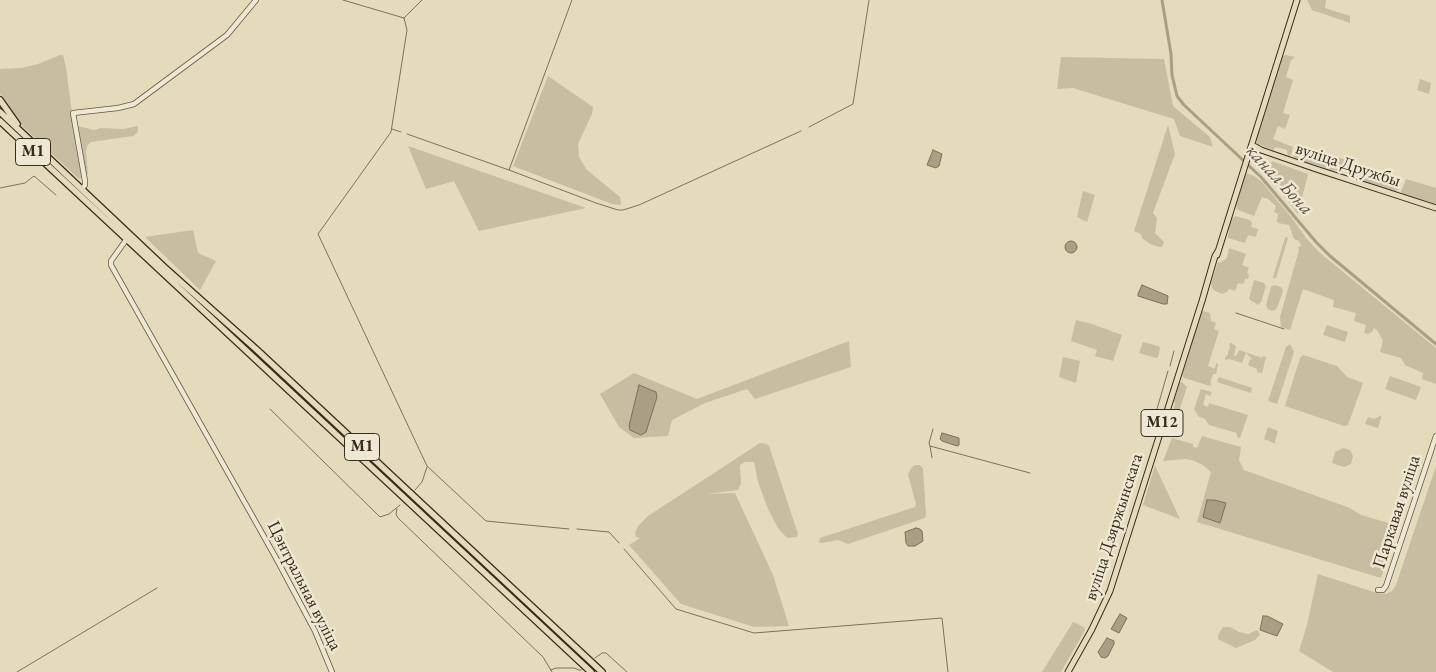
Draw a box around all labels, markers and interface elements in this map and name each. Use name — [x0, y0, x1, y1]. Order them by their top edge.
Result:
road number: М1 — [15, 138, 50, 166]
street label: вуліца Дружбы — [1293, 138, 1403, 192]
water label: канал Бона — [1241, 140, 1317, 220]
road number: М12 — [1141, 409, 1183, 436]
road number: М1 — [344, 434, 380, 461]
street label: вуліца Дзяржынскага — [1080, 451, 1148, 603]
street label: Паркавая вуліца — [1369, 453, 1425, 571]
street label: Цэнтральная вуліца — [262, 518, 346, 654]

